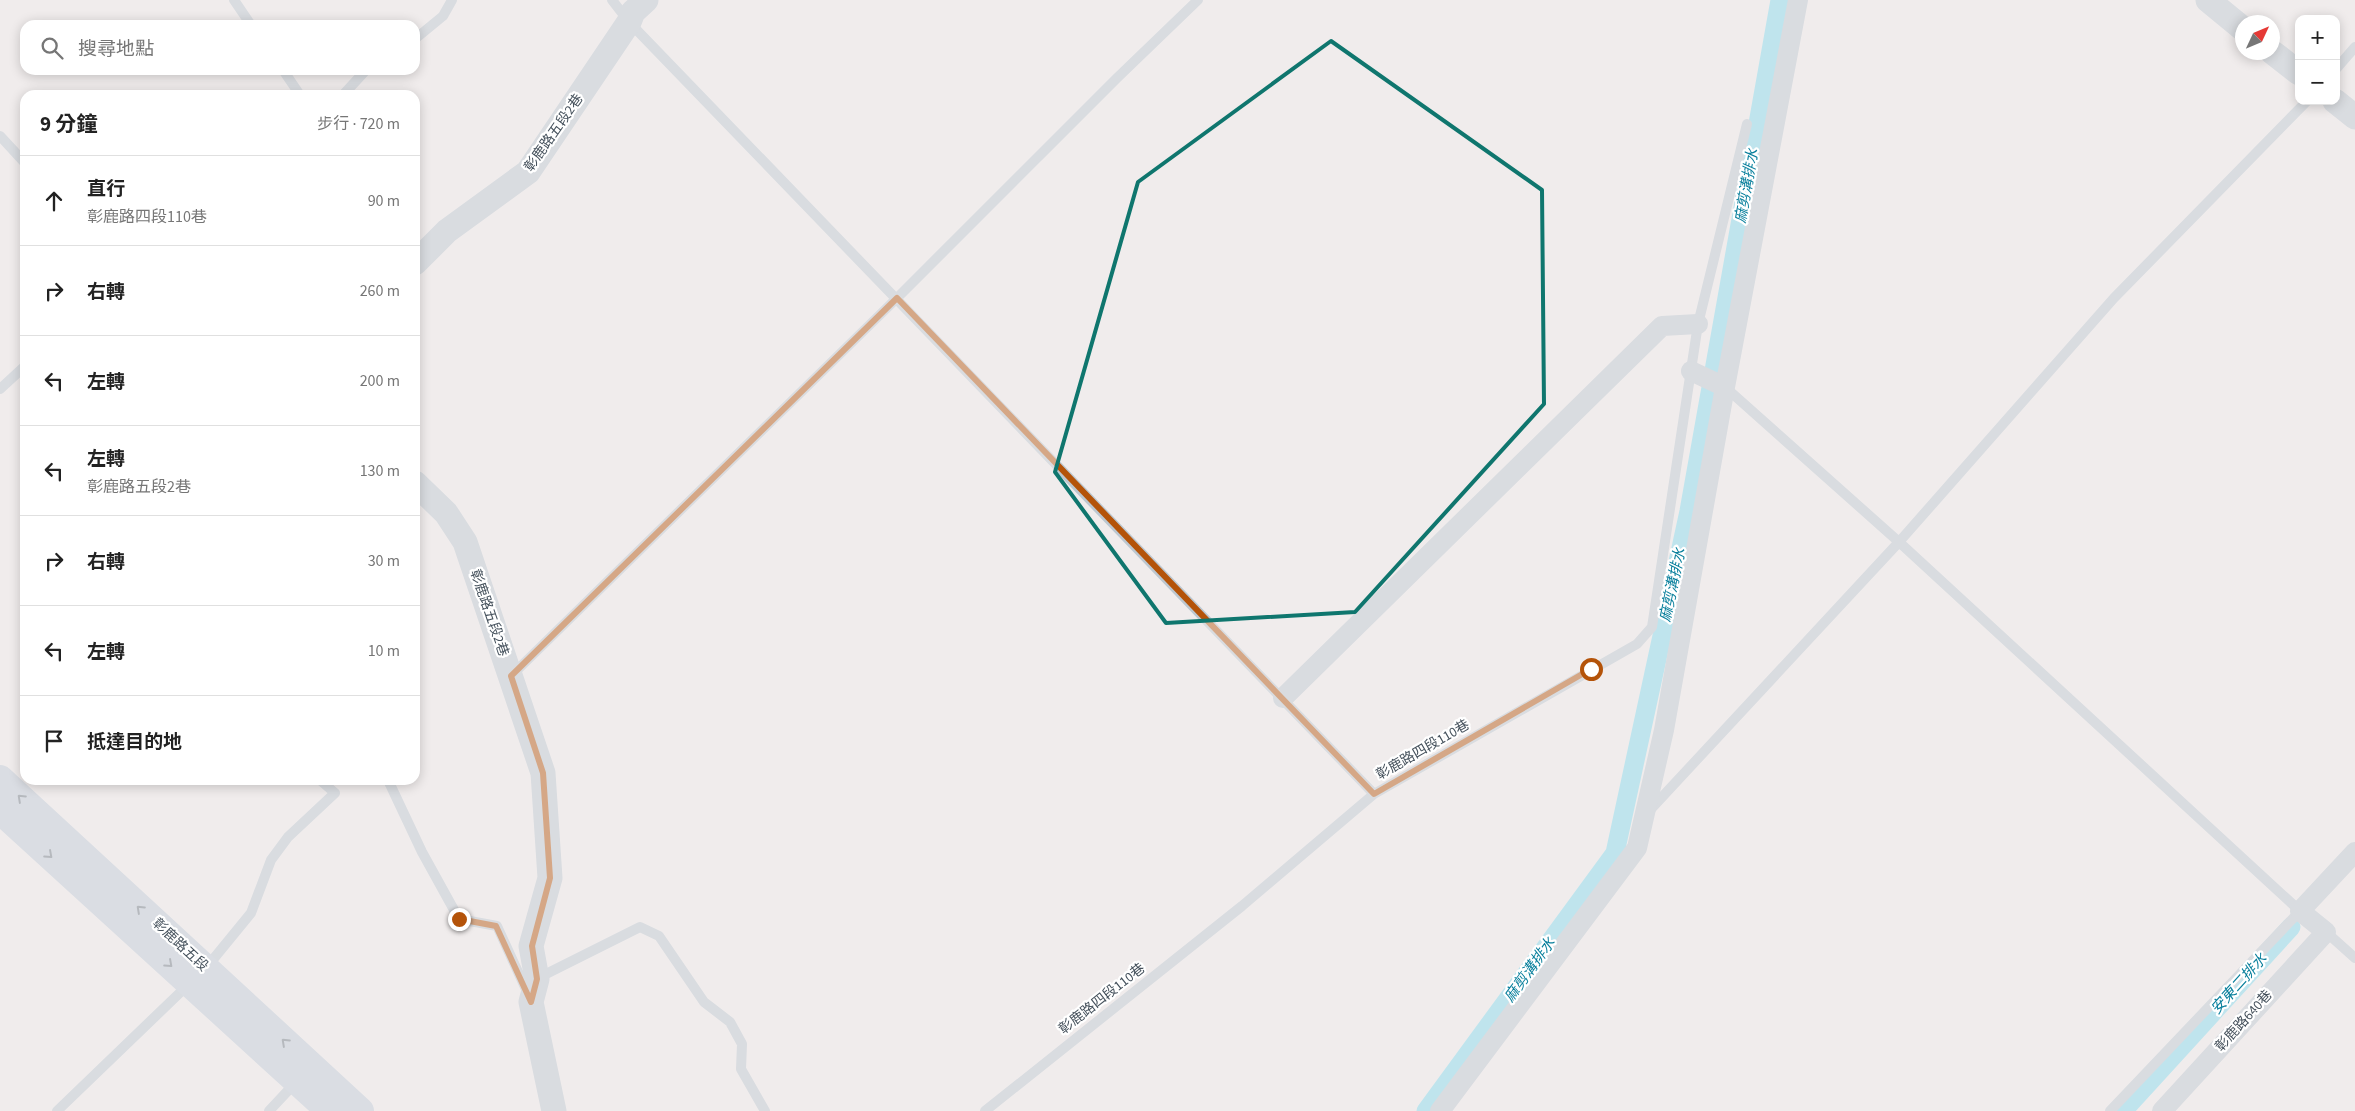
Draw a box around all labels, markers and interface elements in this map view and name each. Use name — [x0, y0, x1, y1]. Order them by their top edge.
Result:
north arrow — [2235, 15, 2280, 60]
map controls — [2295, 15, 2340, 105]
button: + — [2295, 15, 2340, 60]
search box — [20, 20, 420, 75]
icon: search — [38, 34, 66, 62]
text: 搜尋地點 — [78, 36, 154, 63]
button: − — [2295, 60, 2340, 105]
street label: 彰鹿路五段2巷 — [520, 90, 588, 176]
text: 9 分鐘 — [40, 109, 97, 139]
text: 步行 · 720 m — [317, 113, 400, 135]
water label: 麻剪溝排水 — [1730, 146, 1764, 225]
text: 直行 — [87, 176, 125, 203]
icon: ahead — [40, 187, 68, 215]
text: 90 m — [368, 190, 400, 212]
text: 彰鹿路四段110巷 — [87, 206, 207, 228]
icon: right — [40, 277, 68, 305]
text: 右轉 — [87, 279, 125, 306]
text: 260 m — [360, 280, 400, 302]
icon: left — [40, 367, 68, 395]
text: 左轉 — [87, 369, 125, 396]
text: 200 m — [360, 370, 400, 392]
text: 左轉 — [87, 446, 125, 473]
icon: left — [40, 457, 68, 485]
text: 130 m — [360, 460, 400, 482]
text: 彰鹿路五段2巷 — [87, 476, 191, 498]
water label: 麻剪溝排水 — [1655, 545, 1691, 624]
icon: right — [40, 547, 68, 575]
text: 右轉 — [87, 549, 125, 576]
text: 30 m — [368, 550, 400, 572]
street label: 彰鹿路五段2巷 — [465, 567, 513, 659]
icon: left — [40, 637, 68, 665]
text: 左轉 — [87, 639, 125, 666]
text: 10 m — [368, 640, 400, 662]
route start — [1580, 658, 1603, 681]
street label: 彰鹿路四段110巷 — [1373, 715, 1473, 785]
icon: arrive — [40, 727, 68, 755]
text: 抵達目的地 — [87, 729, 182, 756]
one-way arrow — [17, 795, 26, 804]
one-way arrow — [44, 849, 53, 858]
one-way arrow — [137, 906, 146, 915]
route end — [448, 908, 471, 931]
street label: 彰鹿路五段 — [148, 914, 212, 976]
water label: 麻剪溝排水 — [1499, 933, 1561, 1007]
water label: 安東二排水 — [2206, 948, 2273, 1019]
one-way arrow — [164, 958, 173, 967]
street label: 彰鹿路四段110巷 — [1055, 959, 1149, 1039]
street label: 彰鹿路640巷 — [2211, 986, 2277, 1056]
one-way arrow — [282, 1039, 291, 1048]

